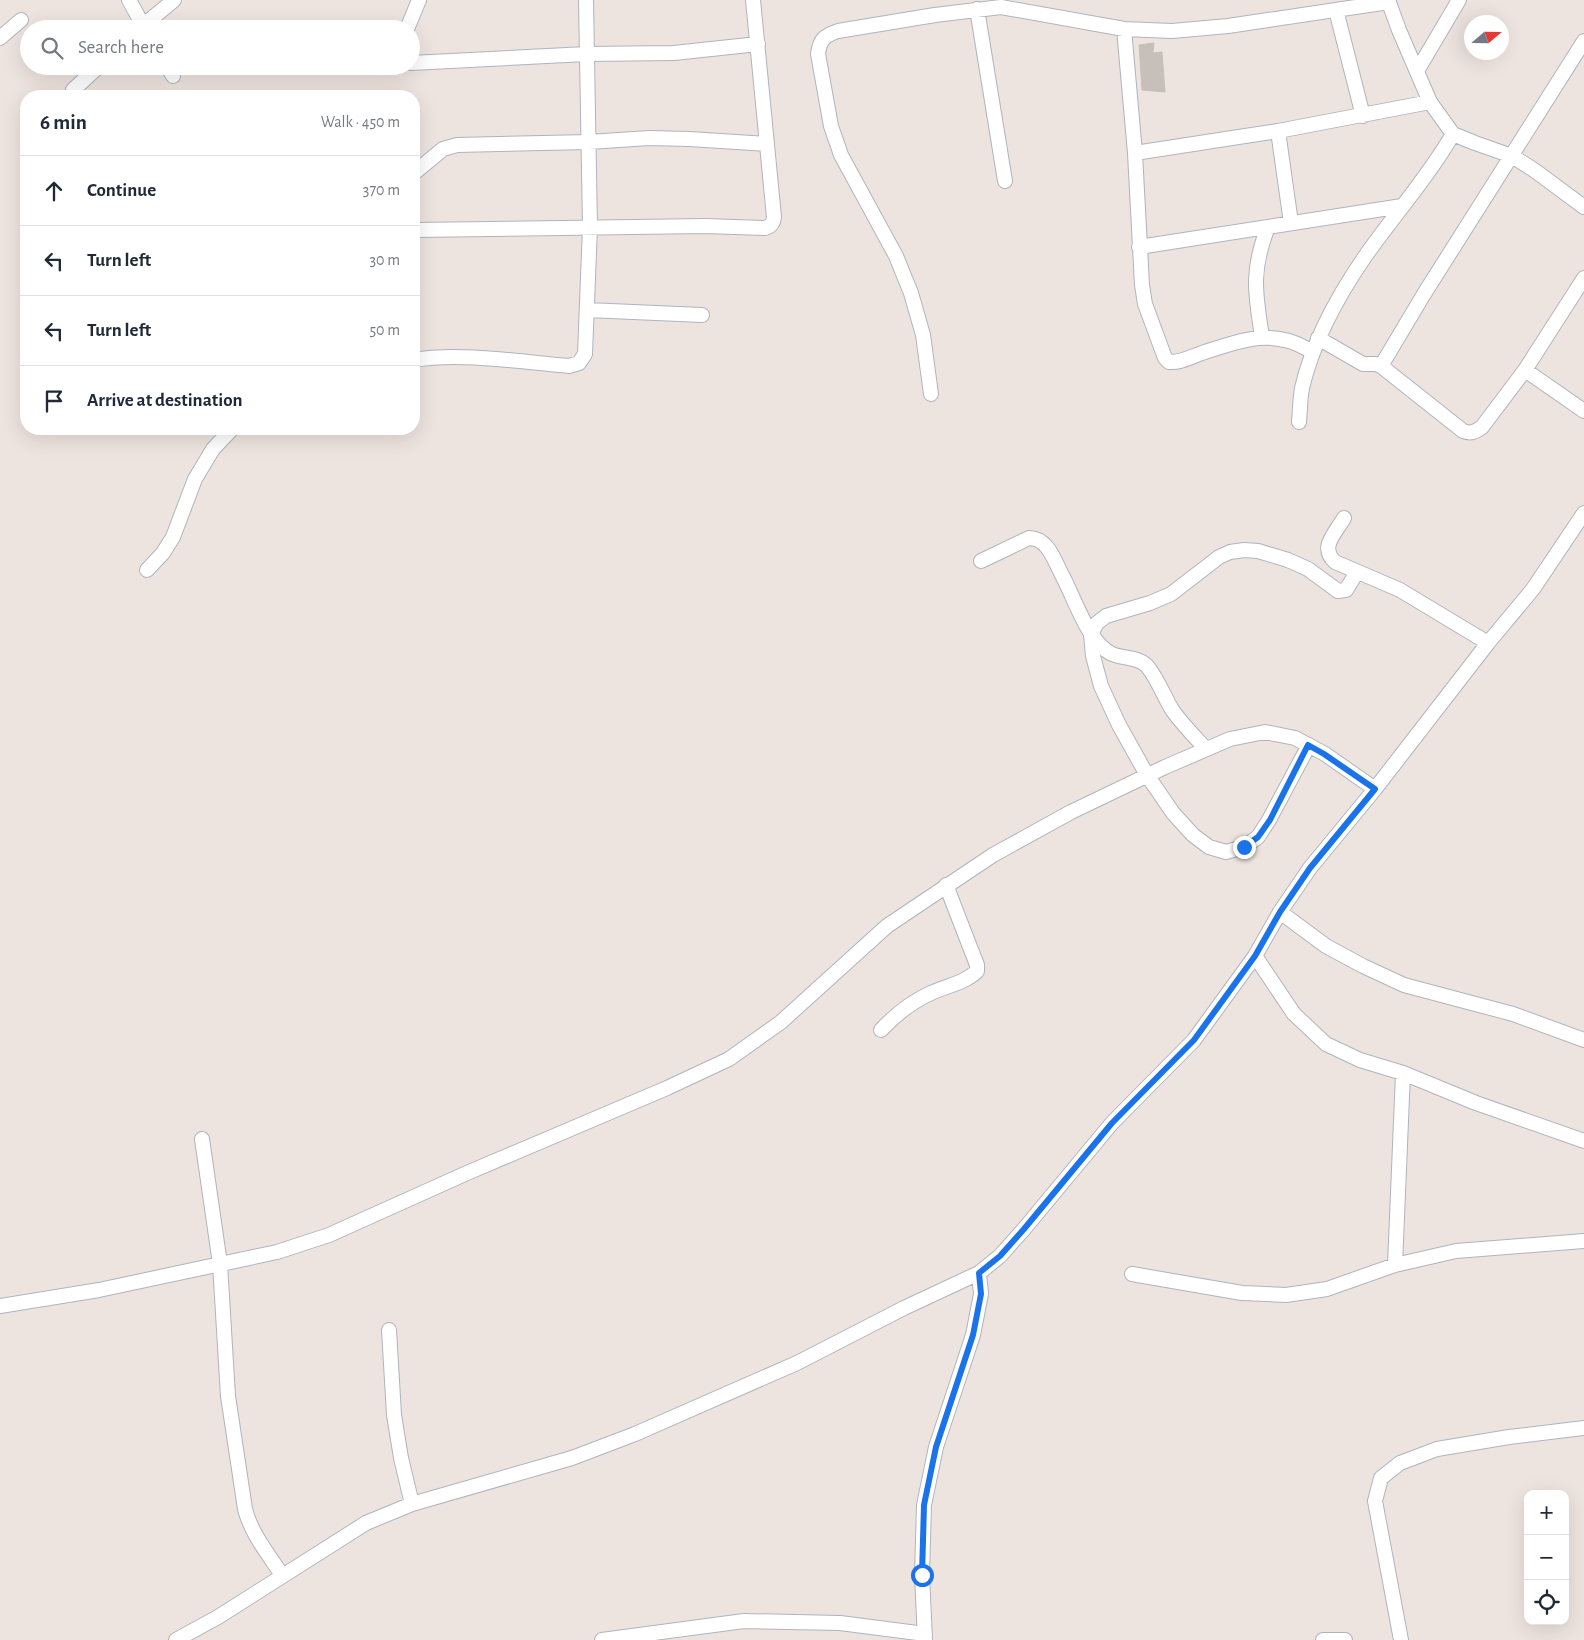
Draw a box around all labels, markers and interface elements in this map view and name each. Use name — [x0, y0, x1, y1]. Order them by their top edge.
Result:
north arrow — [1464, 15, 1509, 60]
search box — [20, 20, 420, 75]
icon: search — [38, 34, 66, 62]
text: Search here — [78, 38, 164, 57]
text: 6 min — [40, 112, 87, 133]
text: Walk · 450 m — [321, 114, 400, 130]
icon: ahead — [40, 177, 68, 205]
text: Continue — [87, 181, 156, 200]
text: 370 m — [363, 182, 400, 198]
icon: left — [40, 247, 68, 275]
text: Turn left — [87, 251, 151, 270]
text: 30 m — [370, 252, 400, 268]
icon: left — [40, 317, 68, 345]
text: Turn left — [87, 321, 151, 340]
text: 50 m — [369, 322, 400, 338]
icon: arrive — [40, 387, 68, 415]
text: Arrive at destination — [87, 391, 243, 410]
route end — [1233, 836, 1256, 859]
map controls — [1524, 1490, 1569, 1625]
button: + — [1524, 1490, 1569, 1535]
button: − — [1524, 1535, 1569, 1580]
route start — [911, 1564, 934, 1587]
button: locate — [1524, 1580, 1569, 1625]

